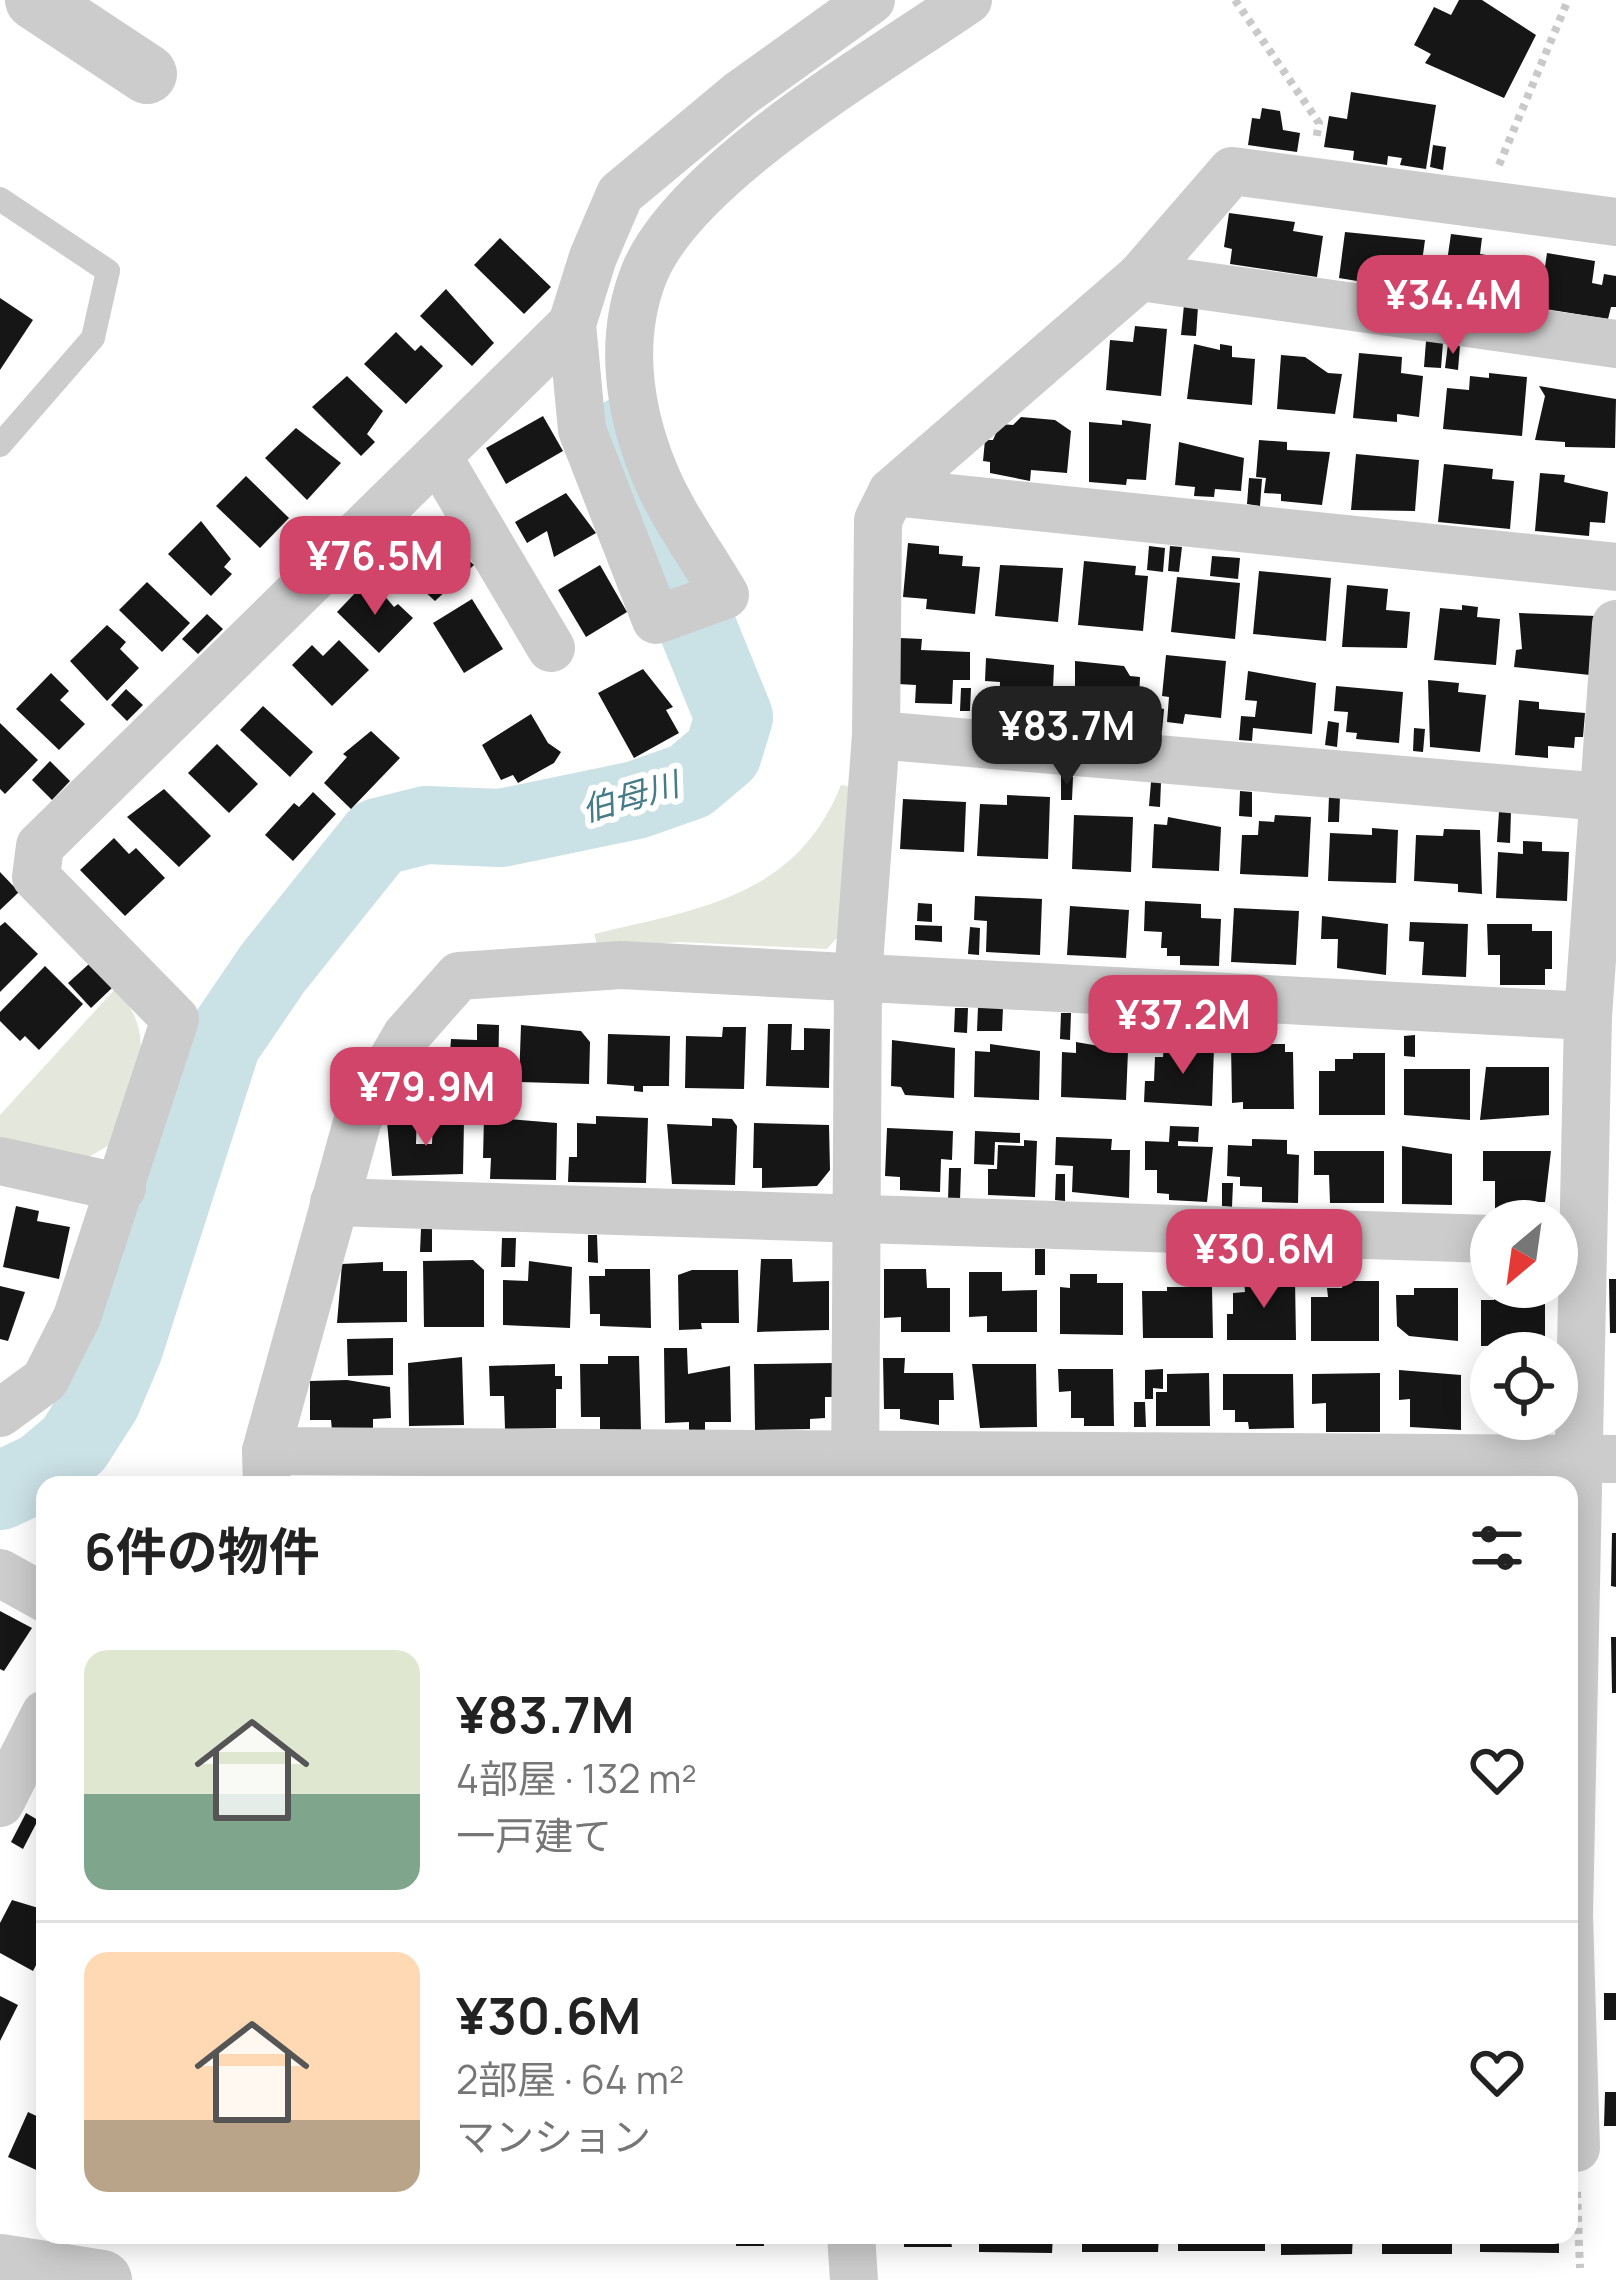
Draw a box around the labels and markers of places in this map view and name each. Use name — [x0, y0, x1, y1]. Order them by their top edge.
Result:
pin: ¥34.4M — [1355, 255, 1551, 357]
pin: ¥76.5M — [277, 516, 473, 618]
pin: ¥83.7M — [969, 686, 1165, 788]
pin: ¥37.2M — [1085, 975, 1281, 1077]
pin: ¥79.9M — [328, 1047, 524, 1149]
pin: ¥30.6M — [1166, 1209, 1362, 1311]

